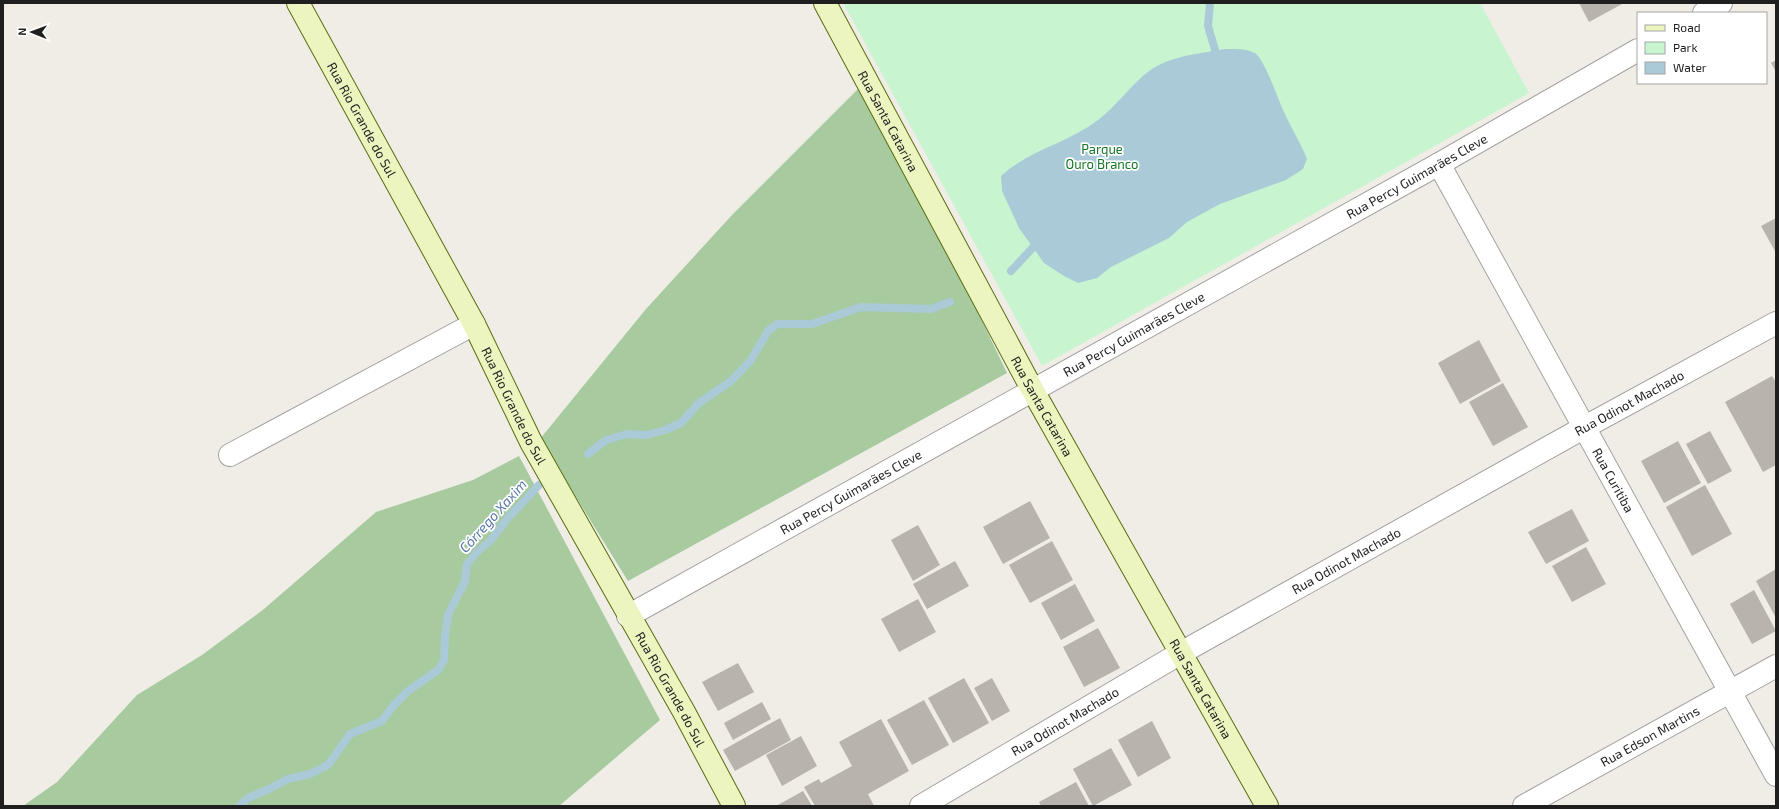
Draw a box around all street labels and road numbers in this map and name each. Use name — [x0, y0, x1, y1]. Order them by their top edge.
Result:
street label: Rua Rio Grande do Sul — [324, 59, 400, 180]
street label: Rua Santa Catarina — [855, 68, 922, 174]
street label: Rua Percy Guimarães Cleve — [1343, 130, 1490, 222]
street label: Rua Percy Guimarães Cleve — [1060, 288, 1207, 380]
street label: Rua Rio Grande do Sul — [478, 344, 550, 467]
street label: Rua Santa Catarina — [1008, 353, 1076, 459]
street label: Rua Odinot Machado — [1572, 367, 1687, 439]
street label: Rua Curitiba — [1589, 445, 1638, 515]
street label: Rua Percy Guimarães Cleve — [777, 446, 924, 538]
street label: Rua Odinot Machado — [1289, 524, 1403, 597]
street label: Rua Rio Grande do Sul — [632, 629, 709, 749]
street label: Rua Santa Catarina — [1166, 636, 1235, 742]
street label: Rua Odinot Machado — [1008, 683, 1122, 759]
street label: Rua Edson Martins — [1598, 702, 1702, 770]

